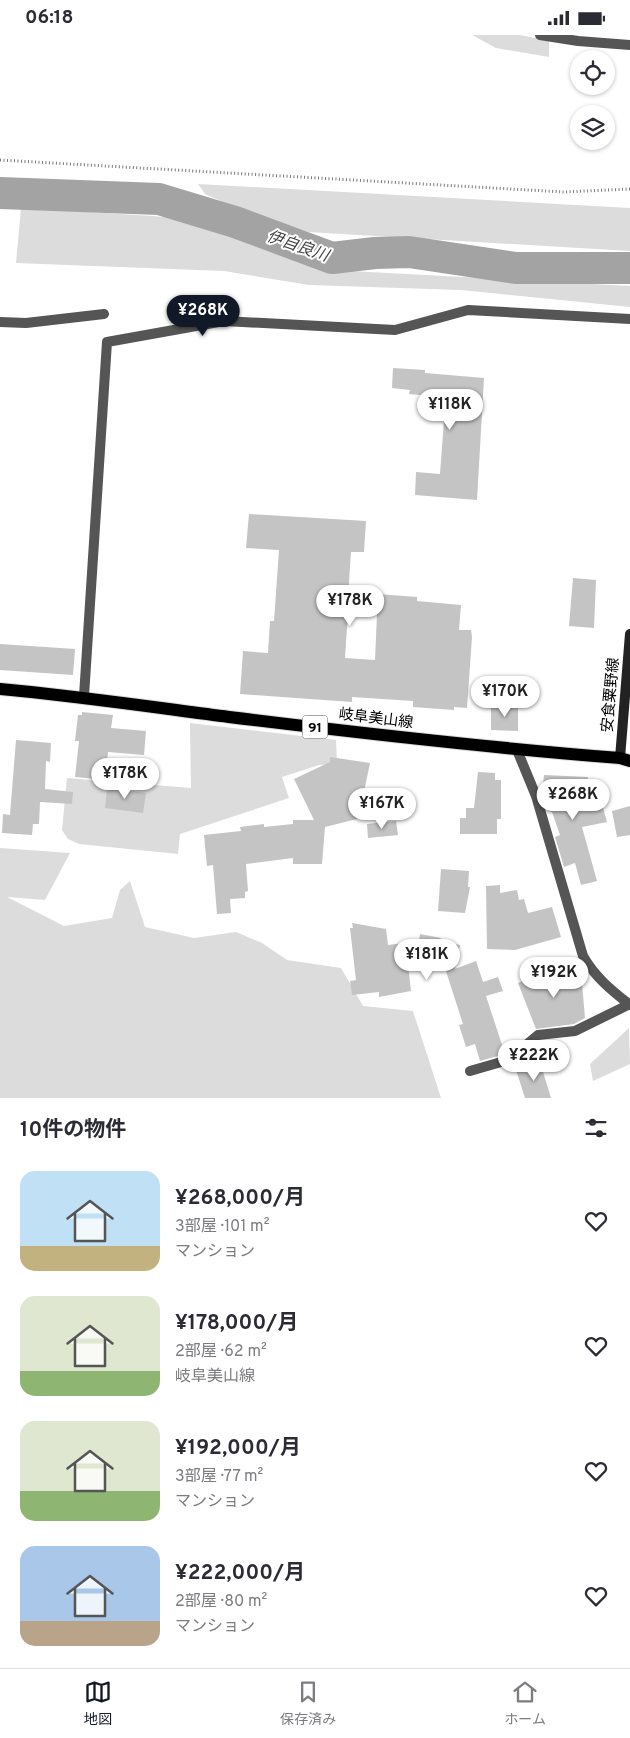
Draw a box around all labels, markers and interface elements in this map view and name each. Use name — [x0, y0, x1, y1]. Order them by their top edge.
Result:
text: 06:18 — [25, 6, 73, 30]
map controls — [570, 50, 615, 150]
button: locate — [570, 50, 615, 95]
button: layers — [570, 105, 615, 150]
water label: 伊自良川 — [264, 227, 333, 267]
pin: ¥268K — [168, 295, 238, 337]
text: ¥268K — [178, 301, 228, 321]
pin: ¥118K — [415, 389, 485, 431]
text: ¥118K — [428, 395, 472, 415]
pin: ¥178K — [315, 585, 385, 627]
text: ¥178K — [327, 591, 373, 611]
street label: 安食粟野線 — [599, 657, 624, 733]
pin: ¥170K — [470, 675, 540, 718]
text: ¥170K — [482, 682, 528, 702]
street label: 岐阜美山線 — [337, 705, 414, 733]
road number: 91 — [302, 715, 328, 739]
pin: ¥178K — [90, 757, 160, 800]
text: ¥178K — [102, 764, 148, 784]
pin: ¥268K — [538, 779, 608, 821]
text: ¥268K — [548, 785, 598, 805]
pin: ¥167K — [347, 787, 417, 830]
text: ¥167K — [359, 794, 405, 814]
pin: ¥181K — [392, 939, 462, 981]
text: ¥181K — [405, 945, 449, 965]
pin: ¥192K — [519, 957, 589, 999]
text: ¥192K — [530, 963, 578, 983]
pin: ¥222K — [499, 1039, 569, 1082]
text: ¥222K — [509, 1046, 559, 1066]
icon: filters — [582, 1114, 610, 1142]
text: 10件の物件 — [20, 1117, 126, 1144]
text: ¥268,000/月 — [175, 1185, 305, 1212]
icon: home — [60, 1191, 120, 1251]
icon: heart — [582, 1207, 610, 1235]
text: 3部屋 · 101 m² — [175, 1217, 269, 1237]
text: マンション — [175, 1242, 255, 1262]
text: ¥178,000/月 — [175, 1310, 298, 1337]
icon: home — [60, 1316, 120, 1376]
icon: heart — [582, 1332, 610, 1360]
text: 2部屋 · 62 m² — [175, 1342, 267, 1362]
text: 岐阜美山線 — [175, 1367, 255, 1387]
text: ¥192,000/月 — [175, 1435, 301, 1462]
icon: home — [60, 1441, 120, 1501]
icon: heart — [582, 1457, 610, 1485]
text: 3部屋 · 77 m² — [175, 1467, 263, 1487]
text: マンション — [175, 1492, 255, 1512]
text: ¥222,000/月 — [175, 1560, 305, 1587]
icon: home — [60, 1566, 120, 1626]
icon: heart — [582, 1582, 610, 1610]
text: 2部屋 · 80 m² — [175, 1592, 267, 1612]
text: マンション — [175, 1617, 255, 1637]
tab: 地図 — [84, 1678, 112, 1729]
tab: 保存済み — [280, 1678, 336, 1729]
tab: ホーム — [504, 1678, 546, 1729]

